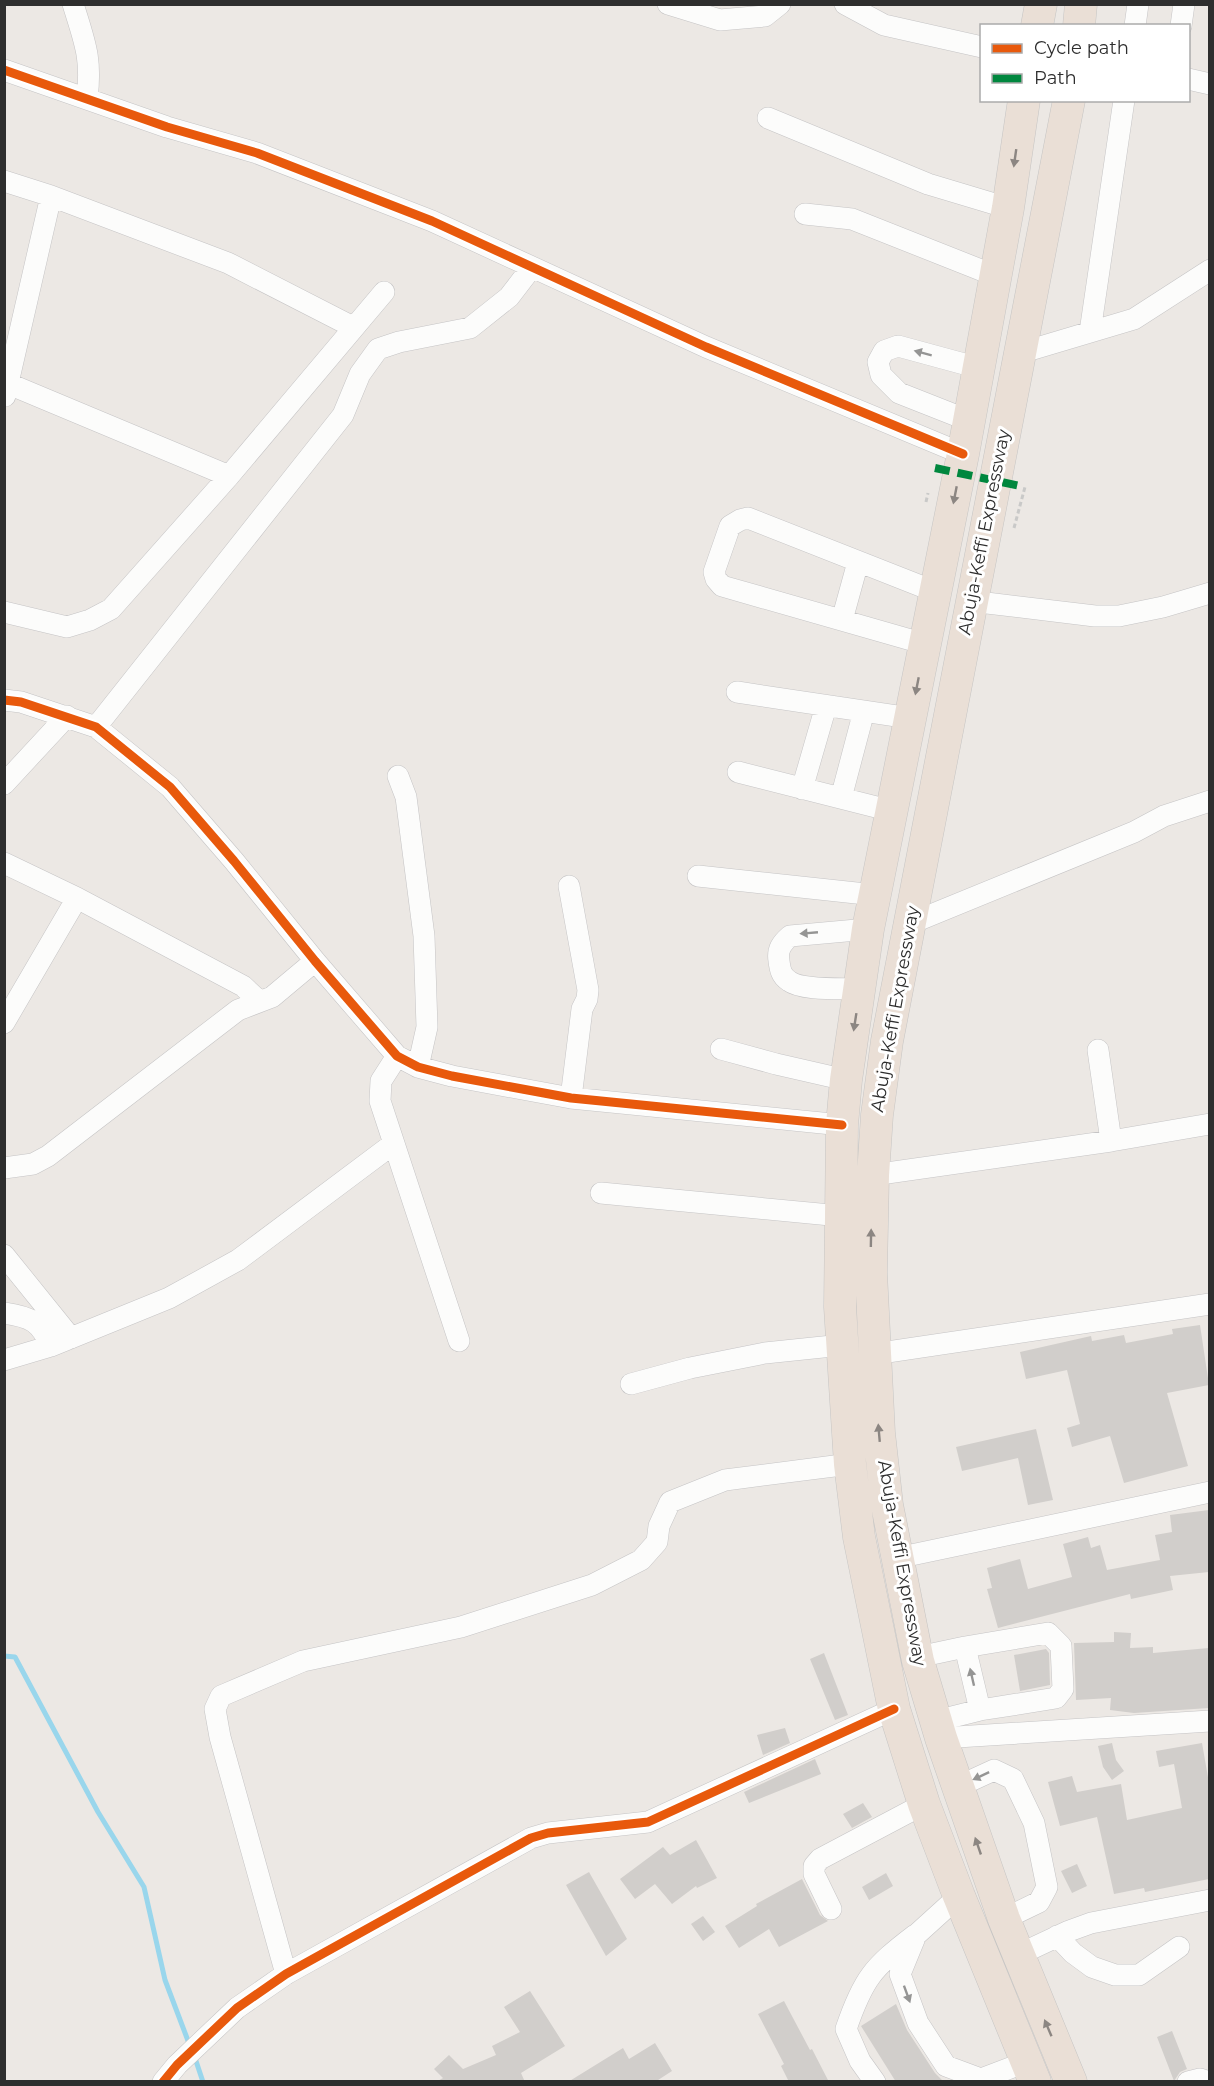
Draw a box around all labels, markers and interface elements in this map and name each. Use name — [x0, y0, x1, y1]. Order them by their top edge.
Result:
legend — [980, 24, 1190, 102]
text: Cycle path — [1034, 37, 1129, 59]
text: Path — [1034, 67, 1077, 89]
one-way arrow — [1011, 149, 1020, 168]
one-way arrow — [913, 348, 931, 357]
street label: Abuja-Keffi Expressway — [953, 427, 1015, 637]
one-way arrow — [950, 486, 959, 505]
one-way arrow — [912, 677, 921, 696]
street label: Abuja-Keffi Expressway — [866, 904, 924, 1114]
one-way arrow — [800, 929, 819, 938]
one-way arrow — [850, 1013, 859, 1032]
one-way arrow — [867, 1229, 876, 1248]
one-way arrow — [874, 1423, 884, 1442]
street label: Abuja-Keffi Expressway — [873, 1458, 931, 1668]
one-way arrow — [967, 1668, 977, 1686]
one-way arrow — [972, 1772, 989, 1781]
one-way arrow — [972, 1837, 982, 1855]
one-way arrow — [903, 1985, 913, 2003]
one-way arrow — [1043, 2018, 1053, 2036]

